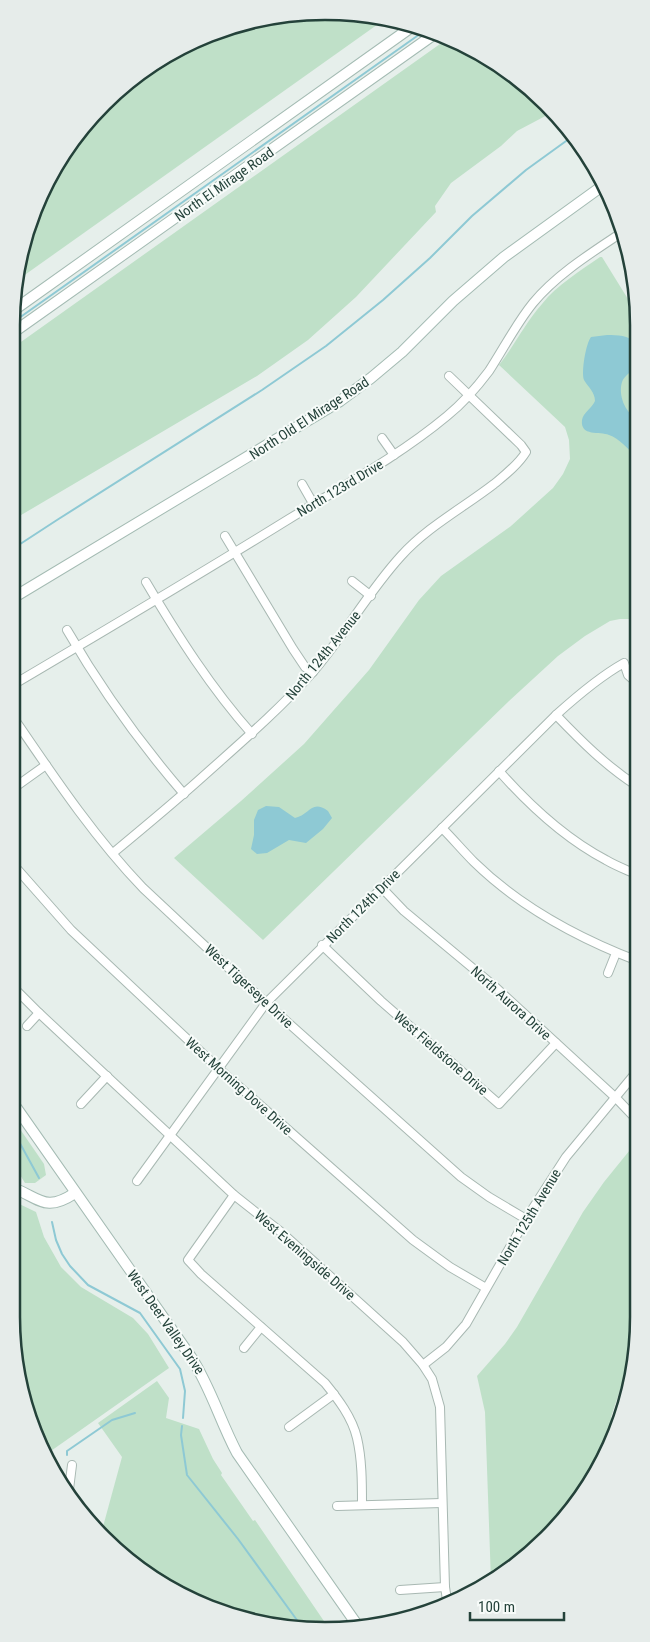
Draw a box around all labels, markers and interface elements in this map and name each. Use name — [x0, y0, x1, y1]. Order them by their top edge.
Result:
street label: North El Mirage Road — [171, 144, 277, 224]
street label: North Old El Mirage Road — [246, 373, 372, 463]
street label: North 123rd Drive — [294, 456, 386, 520]
street label: North 124th Avenue — [282, 607, 364, 703]
street label: North 124th Drive — [323, 866, 403, 946]
street label: West Tigerseye Drive — [201, 941, 297, 1031]
street label: North Aurora Drive — [468, 963, 555, 1043]
street label: West Fieldstone Drive — [391, 1008, 492, 1098]
street label: West Morning Dove Drive — [182, 1034, 296, 1138]
street label: North 125th Avenue — [494, 1166, 564, 1268]
street label: West Eveningside Drive — [251, 1207, 359, 1303]
street label: West Deer Valley Drive — [124, 1267, 208, 1378]
scale bar — [470, 1590, 564, 1622]
text: 100 m — [478, 1598, 515, 1616]

